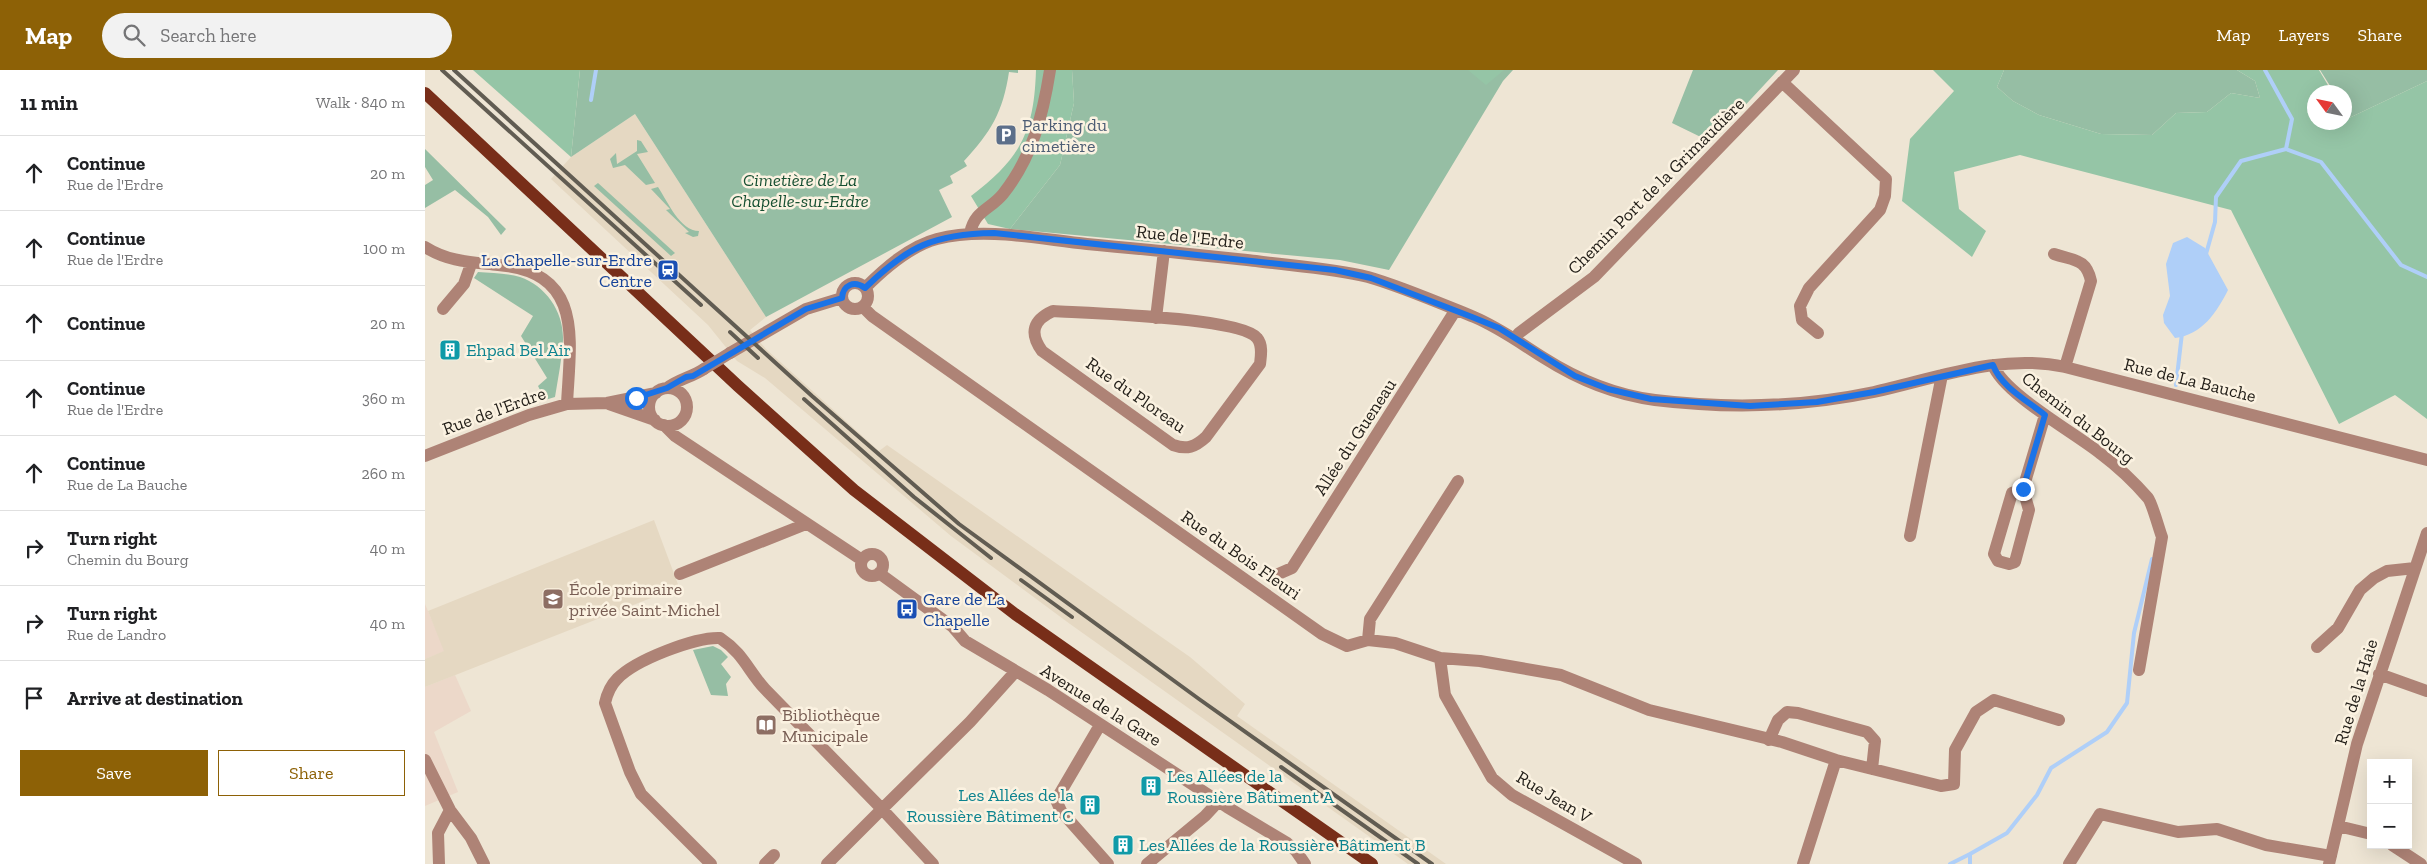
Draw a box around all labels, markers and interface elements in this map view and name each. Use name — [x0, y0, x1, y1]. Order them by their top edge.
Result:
search box — [102, 13, 452, 58]
text: Map — [25, 21, 72, 50]
icon: search — [120, 21, 148, 49]
text: Search here — [160, 24, 257, 47]
text: Map — [2216, 24, 2251, 46]
text: Layers — [2279, 24, 2330, 46]
text: Share — [2358, 24, 2402, 46]
north arrow — [2307, 85, 2352, 130]
text: 11 min — [20, 90, 78, 115]
text: Walk · 840 m — [316, 93, 405, 112]
street label: Chemin Port de la Grimaudière — [1563, 93, 1749, 279]
place label: Parking du cimetière — [1022, 114, 1107, 157]
parking icon: Parking du cimetière — [994, 123, 1018, 147]
text: Continue — [67, 152, 145, 175]
icon: ahead — [20, 159, 48, 187]
text: 20 m — [370, 164, 405, 183]
park label: Cimetière de La Chapelle-sur-Erdre — [731, 169, 869, 212]
text: Rue de l'Erdre — [67, 175, 163, 194]
street label: Rue de l'Erdre — [1135, 220, 1245, 254]
text: Continue — [67, 227, 145, 250]
icon: ahead — [20, 234, 48, 262]
text: 100 m — [363, 239, 405, 258]
place label: La Chapelle-sur-Erdre Centre — [481, 249, 652, 292]
text: Rue de l'Erdre — [67, 250, 163, 269]
station icon: La Chapelle-sur-Erdre Centre — [656, 258, 680, 282]
icon: ahead — [20, 309, 48, 337]
text: Continue — [67, 312, 145, 335]
text: 20 m — [370, 314, 405, 333]
building icon: Ehpad Bel Air — [438, 338, 462, 362]
place label: Ehpad Bel Air — [466, 339, 571, 361]
street label: Rue du Ploreau — [1082, 352, 1190, 438]
street label: Rue de La Bauche — [2122, 353, 2258, 407]
street label: Chemin du Bourg — [2017, 367, 2139, 469]
street label: Allée du Gueneau — [1309, 374, 1401, 500]
text: Continue — [67, 377, 145, 400]
street label: Rue de l'Erdre — [439, 382, 549, 440]
icon: ahead — [20, 384, 48, 412]
route start — [625, 387, 648, 410]
text: 360 m — [362, 389, 405, 408]
text: Rue de l'Erdre — [67, 400, 163, 419]
text: Continue — [67, 452, 145, 475]
icon: ahead — [20, 459, 48, 487]
text: 260 m — [362, 464, 405, 483]
text: Rue de La Bauche — [67, 475, 187, 494]
route end — [2012, 478, 2035, 501]
street label: Rue du Bois Fleuri — [1177, 506, 1305, 604]
text: Turn right — [67, 527, 157, 550]
icon: right — [20, 534, 48, 562]
text: 40 m — [370, 539, 405, 558]
text: Chemin du Bourg — [67, 550, 189, 569]
place label: École primaire privée Saint-Michel — [569, 578, 720, 621]
school or university icon: École primaire privée Saint-Michel — [541, 587, 565, 611]
place label: Gare de La Chapelle — [923, 588, 1005, 631]
bus stop icon: Gare de La Chapelle — [895, 597, 919, 621]
text: Turn right — [67, 602, 157, 625]
icon: right — [20, 609, 48, 637]
text: 40 m — [370, 614, 405, 633]
text: Rue de Landro — [67, 625, 166, 644]
street label: Rue de la Haie — [2329, 636, 2383, 748]
street label: Avenue de la Gare — [1037, 659, 1165, 751]
icon: arrive — [20, 684, 48, 712]
text: Arrive at destination — [67, 687, 243, 710]
place label: Bibliothèque Municipale — [782, 704, 880, 747]
library icon: Bibliothèque Municipale — [754, 713, 778, 737]
button: Save — [20, 750, 208, 796]
button: Share — [218, 750, 405, 796]
map controls — [2367, 759, 2412, 849]
button: + — [2367, 759, 2412, 804]
place label: Les Allées de la Roussière Bâtiment A — [1167, 765, 1334, 808]
street label: Rue Jean V — [1512, 766, 1596, 828]
building icon: Les Allées de la Roussière Bâtiment A — [1139, 774, 1163, 798]
place label: Les Allées de la Roussière Bâtiment C — [906, 784, 1074, 827]
building icon: Les Allées de la Roussière Bâtiment C — [1078, 793, 1102, 817]
button: − — [2367, 804, 2412, 849]
building icon: Les Allées de la Roussière Bâtiment B — [1111, 833, 1135, 857]
place label: Les Allées de la Roussière Bâtiment B — [1139, 834, 1426, 856]

